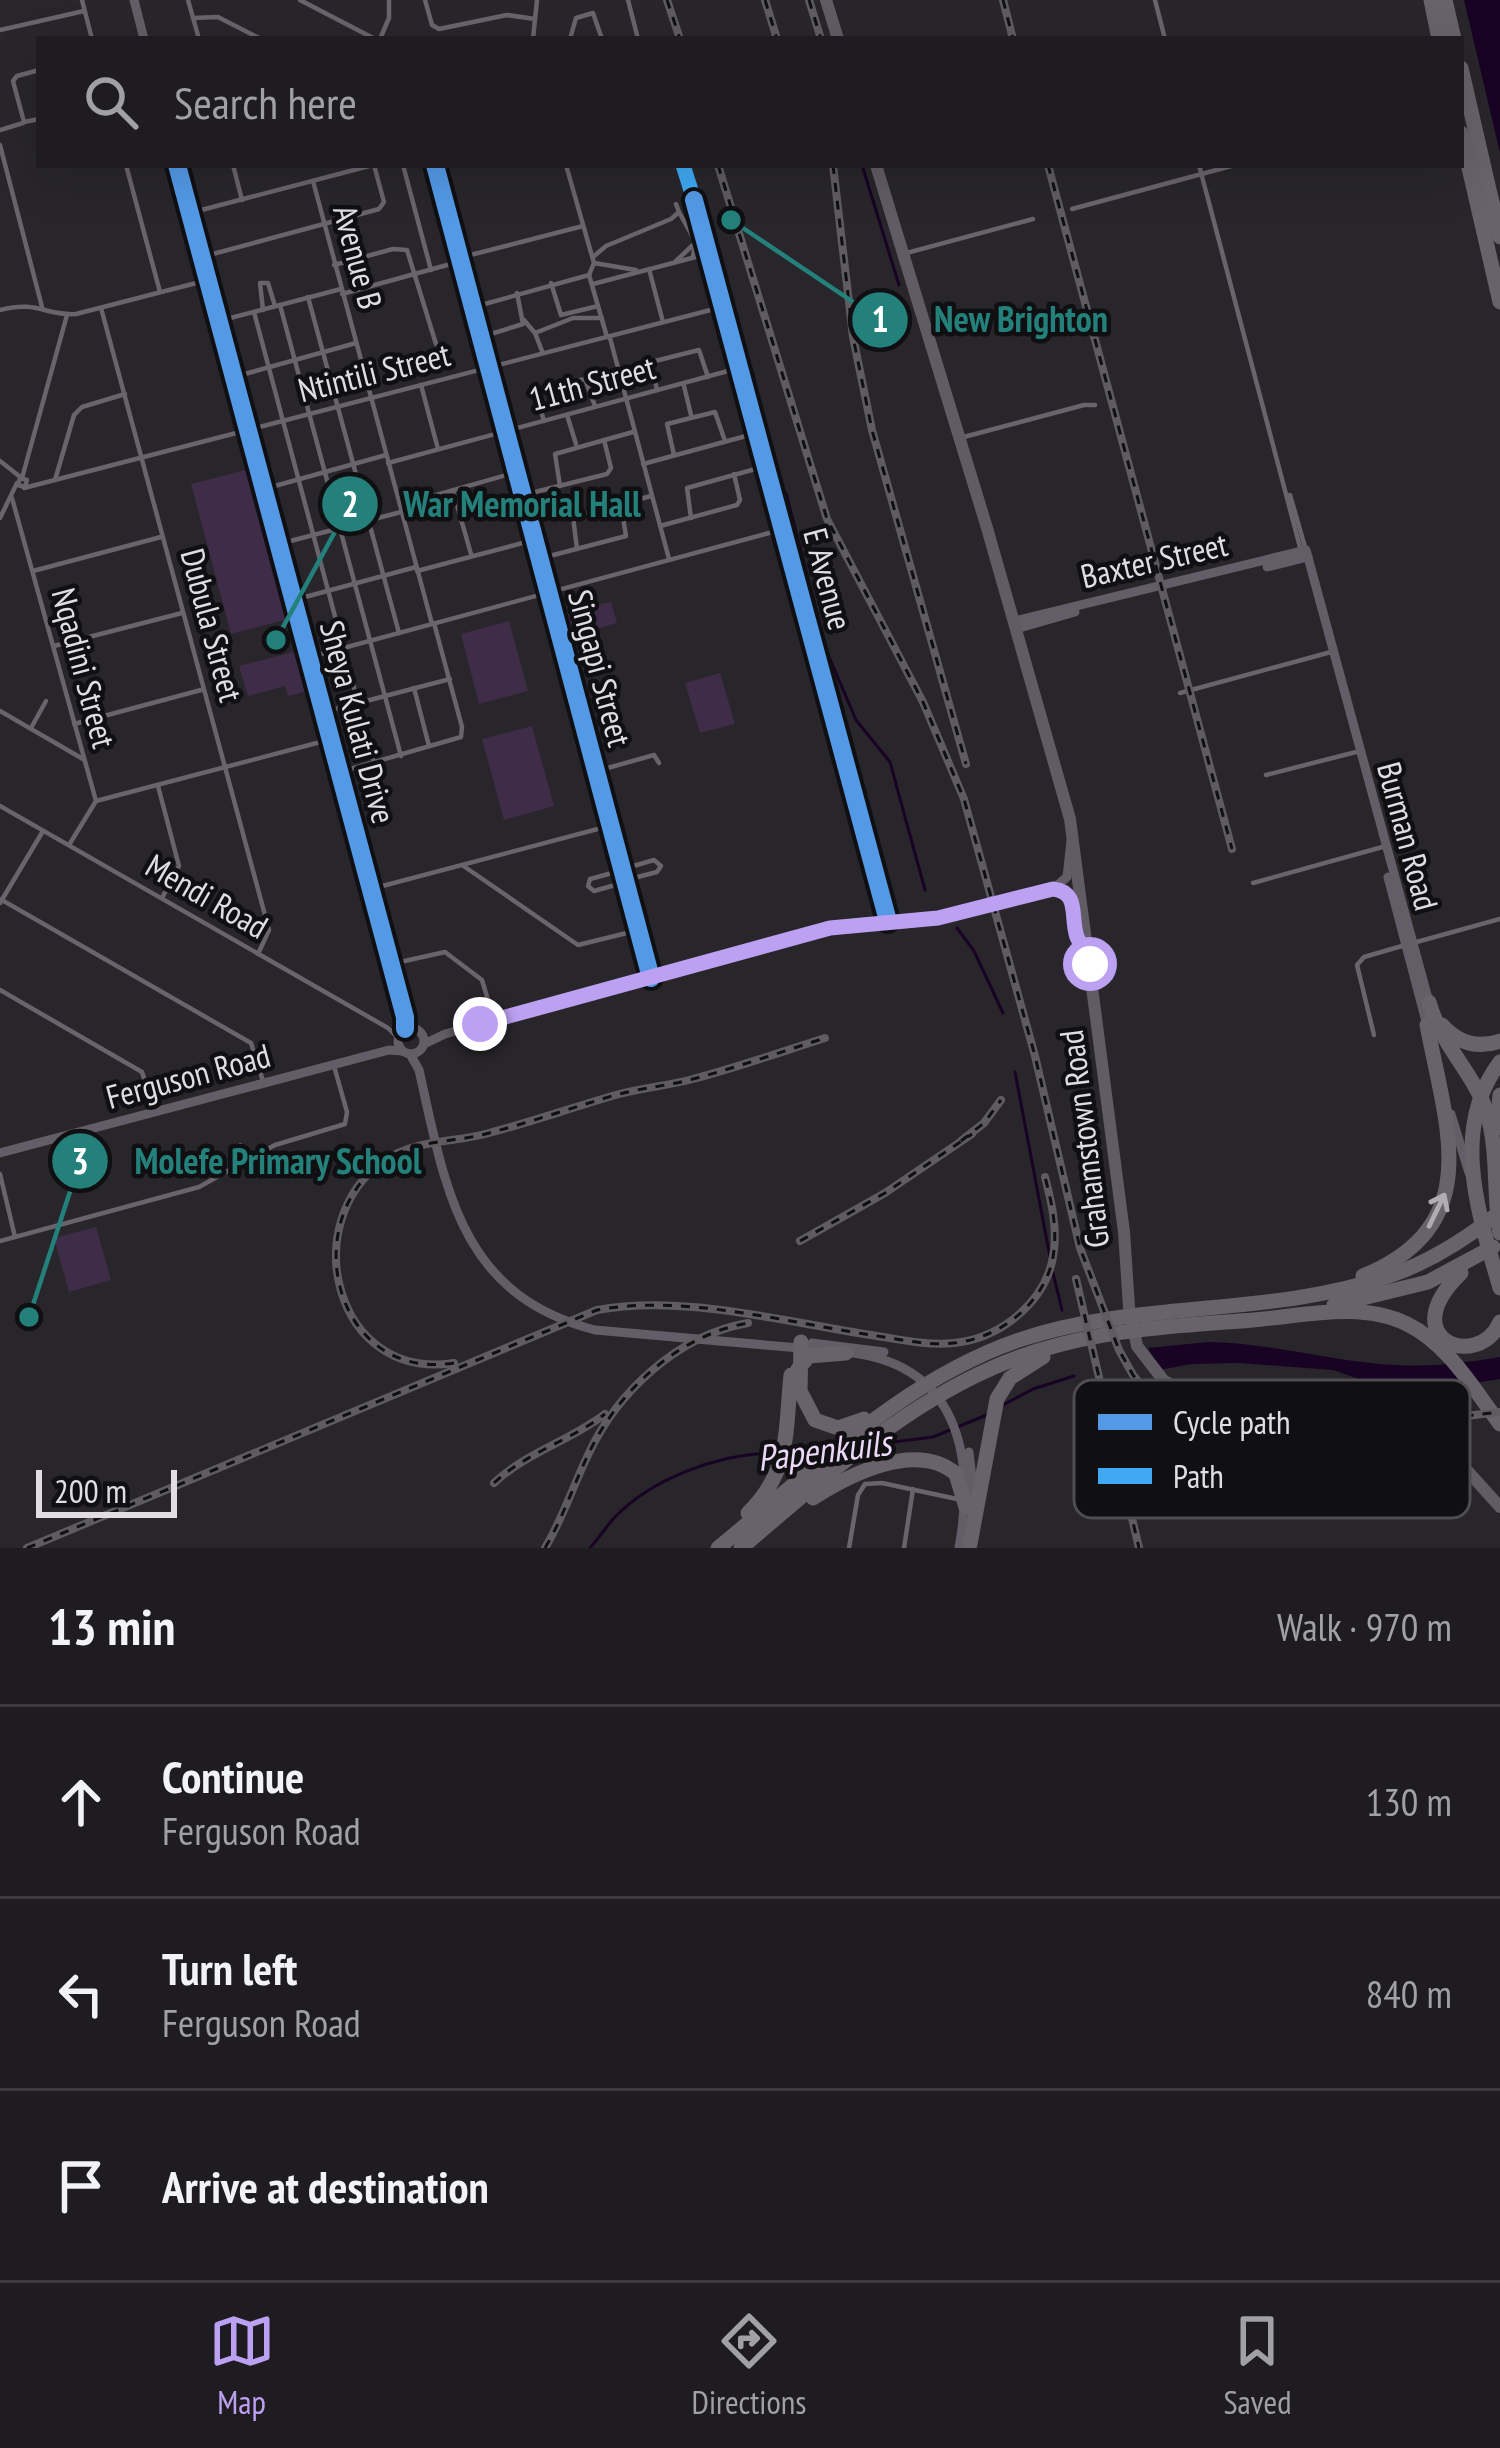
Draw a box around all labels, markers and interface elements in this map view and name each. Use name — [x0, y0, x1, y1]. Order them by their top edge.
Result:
search box — [36, 36, 1464, 168]
icon: search — [78, 69, 144, 135]
text: Search here — [174, 73, 357, 131]
street label: Avenue B — [324, 200, 393, 314]
callout: New Brighton — [850, 284, 1133, 356]
text: 1 — [871, 295, 889, 342]
text: New Brighton — [934, 295, 1108, 342]
street label: Ntintili Street — [294, 332, 454, 411]
street label: 11th Street — [524, 345, 660, 420]
callout: War Memorial Hall — [320, 468, 665, 540]
text: 2 — [341, 480, 359, 527]
text: War Memorial Hall — [402, 480, 641, 527]
street label: Baxter Street — [1076, 522, 1231, 597]
street label: E Avenue — [794, 523, 863, 635]
street label: Dubula Street — [171, 544, 254, 706]
street label: Nqadini Street — [43, 583, 126, 752]
street label: Singapi Street — [559, 585, 642, 751]
street label: Sheya Kulati Drive — [311, 616, 406, 828]
street label: Burman Road — [1368, 757, 1449, 915]
street label: Mendi Road — [139, 843, 276, 948]
route start — [1063, 937, 1117, 991]
route end — [453, 997, 507, 1051]
street label: Grahamstown Road — [1049, 1028, 1118, 1250]
street label: Ferguson Road — [101, 1033, 275, 1118]
callout: Molefe Primary School — [50, 1125, 446, 1197]
text: 3 — [71, 1137, 89, 1184]
text: Molefe Primary School — [135, 1137, 422, 1184]
one-way arrow — [1427, 1193, 1450, 1229]
legend — [1074, 1380, 1470, 1518]
text: Cycle path — [1173, 1400, 1291, 1443]
water label: Papenkuils — [755, 1418, 897, 1481]
text: Path — [1173, 1454, 1224, 1497]
scale bar — [36, 1464, 177, 1517]
text: 200 m — [54, 1469, 127, 1512]
text: 13 min — [48, 1593, 175, 1659]
text: Walk · 970 m — [1277, 1601, 1452, 1652]
text: Continue — [162, 1747, 304, 1805]
icon: ahead — [48, 1769, 114, 1835]
text: 130 m — [1366, 1776, 1452, 1827]
text: Ferguson Road — [162, 1805, 361, 1856]
text: Turn left — [162, 1939, 297, 1997]
icon: left — [48, 1961, 114, 2027]
text: 840 m — [1366, 1968, 1452, 2019]
text: Ferguson Road — [162, 1997, 361, 2048]
icon: arrive — [48, 2153, 114, 2219]
text: Arrive at destination — [162, 2157, 489, 2215]
tab: Map — [209, 2308, 275, 2423]
tab: Directions — [692, 2308, 806, 2423]
tab: Saved — [1223, 2308, 1291, 2423]

